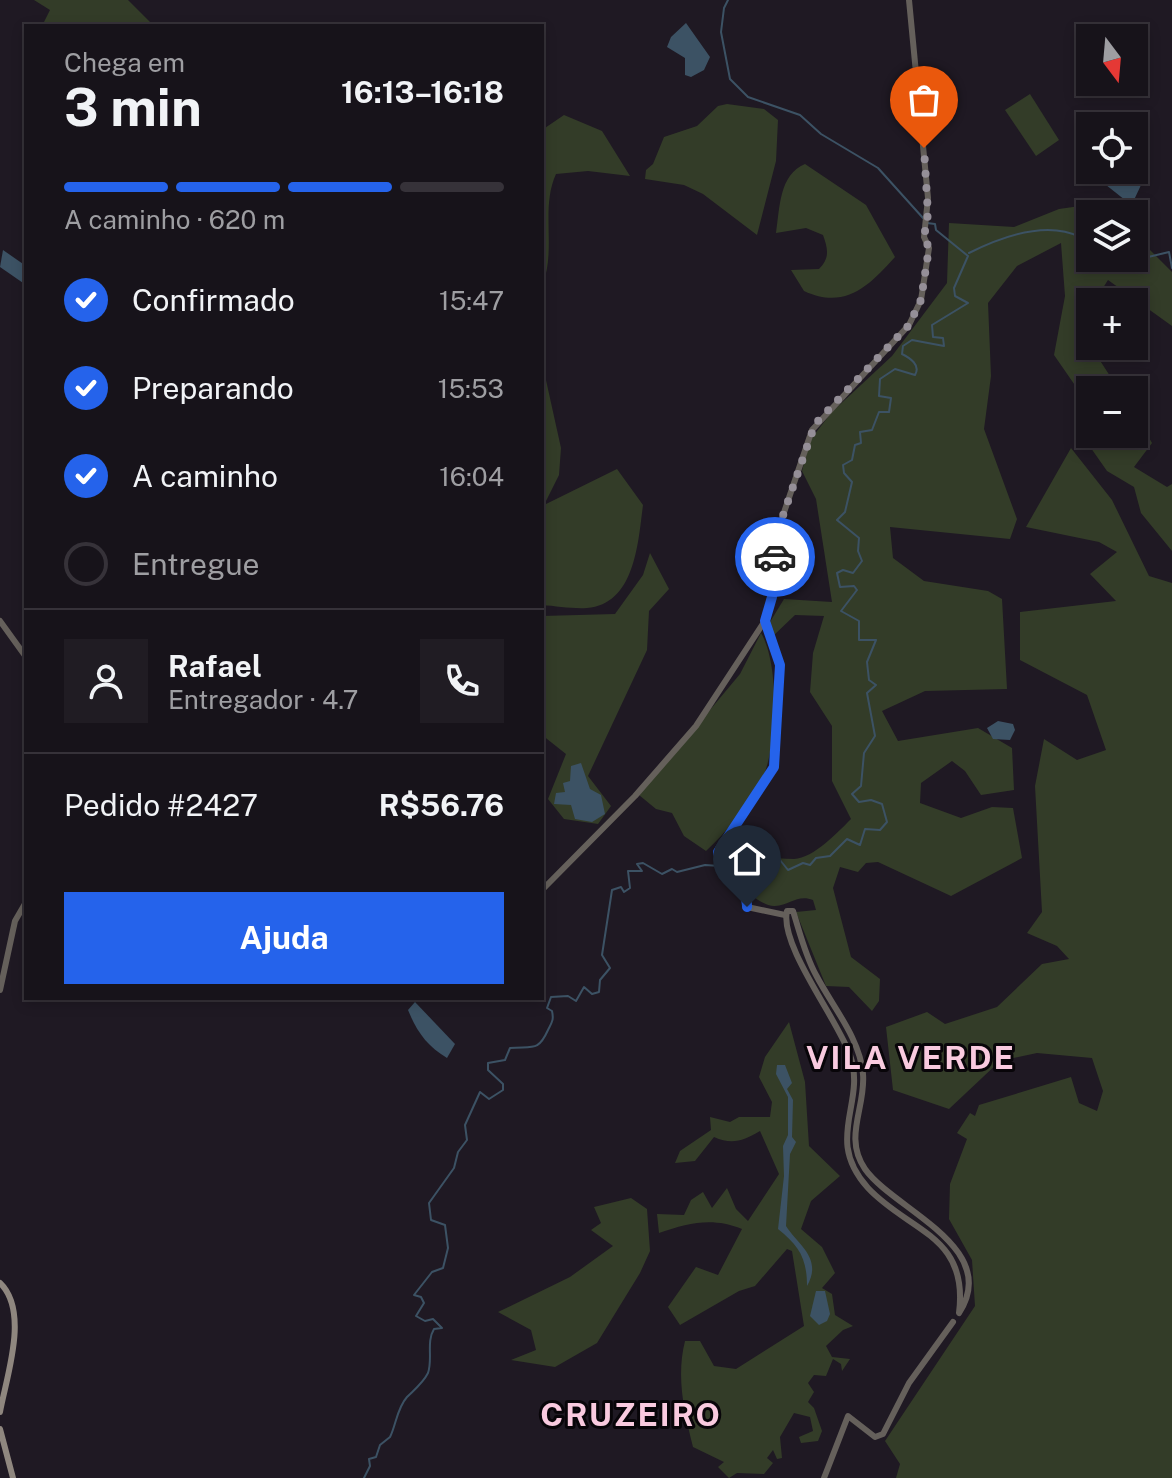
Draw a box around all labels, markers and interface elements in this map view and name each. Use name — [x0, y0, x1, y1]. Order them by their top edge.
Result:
north arrow — [1076, 24, 1148, 96]
map controls — [1076, 24, 1148, 448]
text: Chega em — [64, 47, 185, 78]
pin — [890, 66, 958, 148]
text: 16:13–16:18 — [341, 74, 504, 110]
text: 3 min — [64, 77, 202, 138]
icon: bag — [902, 78, 946, 122]
button: locate — [1076, 112, 1148, 184]
button: layers — [1076, 200, 1148, 272]
text: A caminho · 620 m — [64, 204, 285, 235]
icon: check — [64, 278, 108, 322]
text: Confirmado — [132, 282, 295, 318]
text: 15:47 — [439, 285, 504, 316]
button: + — [1076, 288, 1148, 360]
icon: check — [64, 366, 108, 410]
text: Preparando — [132, 370, 294, 406]
text: 15:53 — [438, 373, 504, 404]
button: − — [1076, 376, 1148, 448]
icon: check — [64, 454, 108, 498]
text: A caminho — [132, 458, 278, 494]
text: 16:04 — [439, 461, 504, 492]
courier — [735, 517, 815, 597]
icon: car — [753, 535, 797, 579]
text: Entregue — [132, 546, 260, 582]
button: person — [64, 639, 148, 723]
button: phone — [420, 639, 504, 723]
text: Rafael — [168, 648, 262, 684]
text: Entregador · 4.7 — [168, 684, 358, 715]
text: Pedido #2427 — [64, 787, 258, 823]
text: R$56.76 — [379, 787, 504, 823]
pin — [713, 825, 781, 907]
icon: home — [725, 837, 769, 881]
button: Ajuda — [64, 892, 504, 984]
district label: VILA VERDE — [806, 1039, 1016, 1076]
district label: CRUZEIRO — [540, 1396, 722, 1433]

